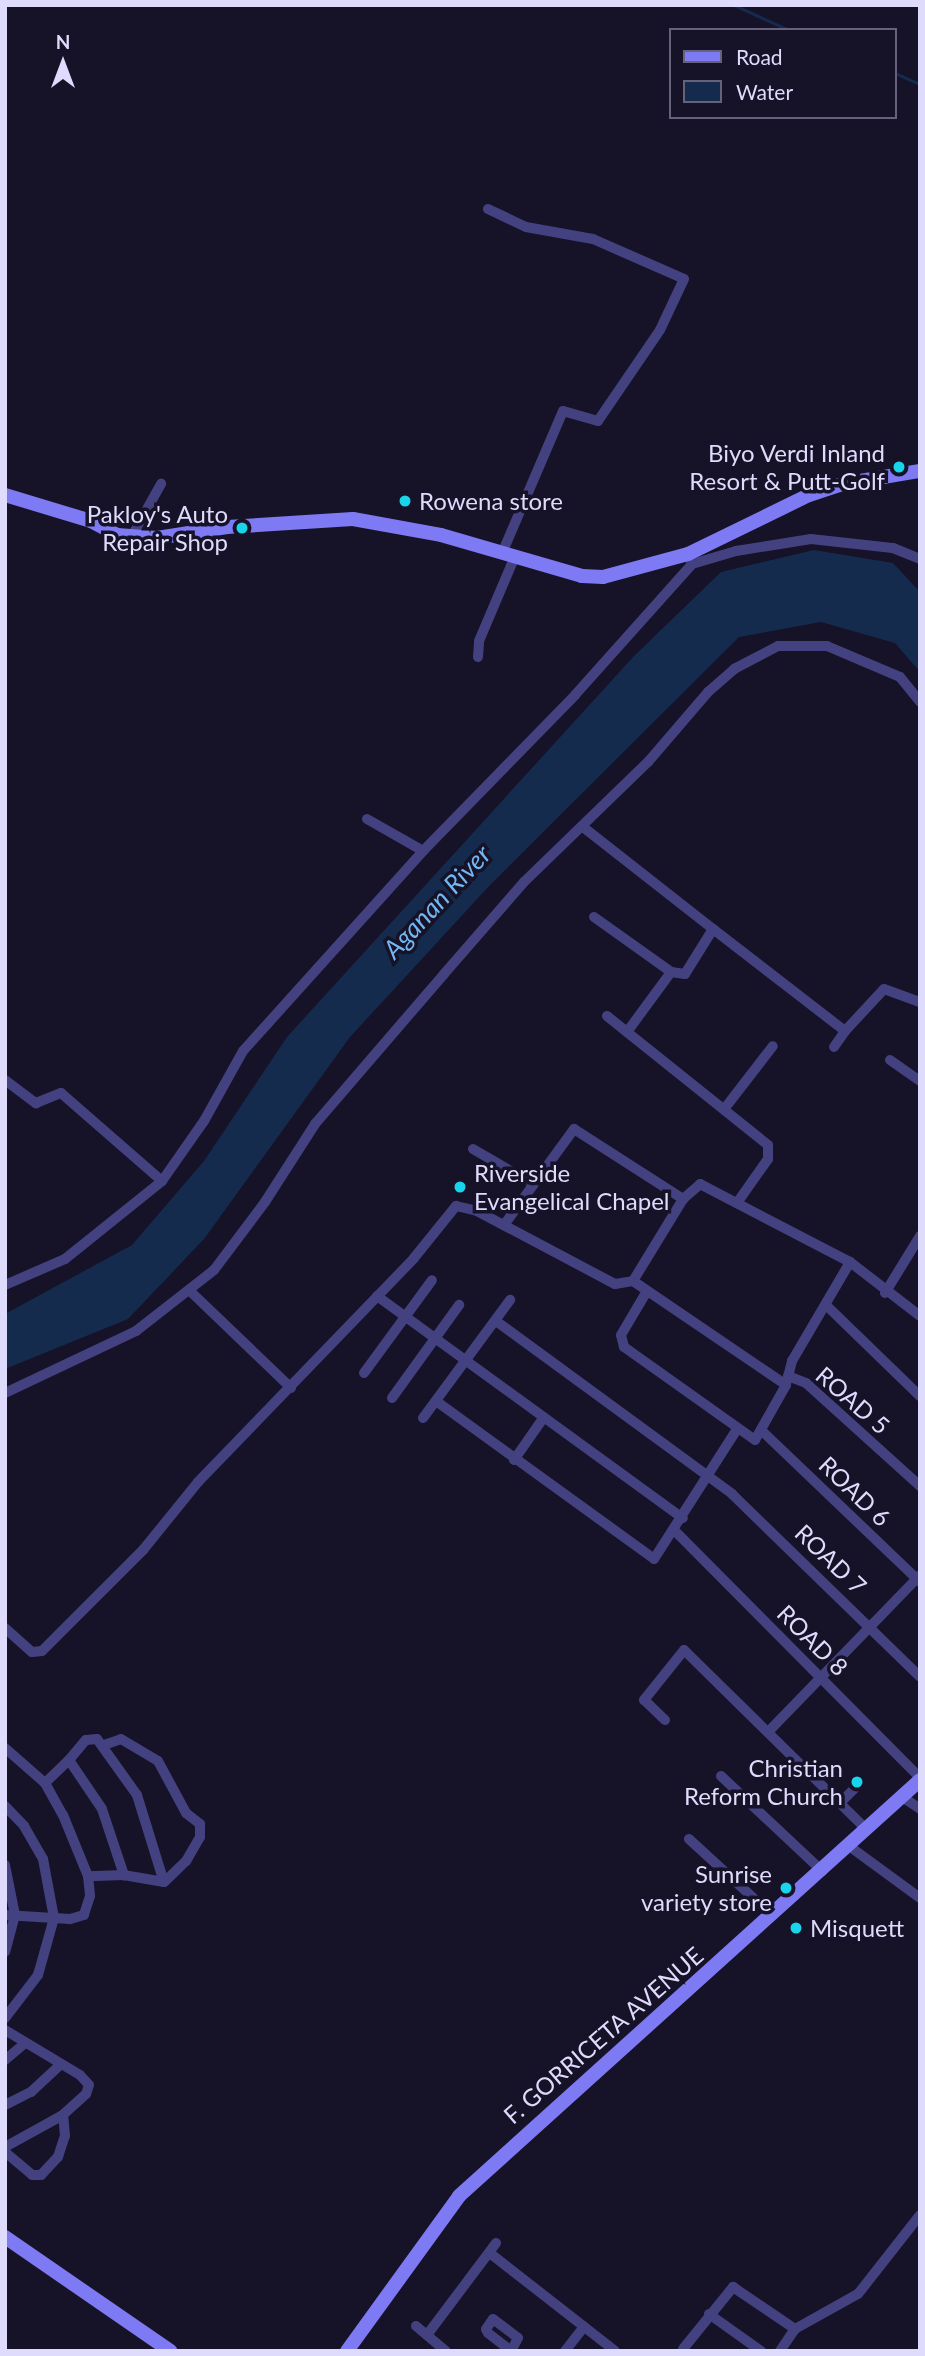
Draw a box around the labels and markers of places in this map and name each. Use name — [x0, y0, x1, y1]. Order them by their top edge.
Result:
place label: Biyo Verdi Inland Resort & Putt-Golf — [689, 439, 885, 495]
marker: Biyo Verdi Inland Resort & Putt-Golf — [891, 459, 907, 475]
place label: Rowena store — [419, 487, 563, 515]
marker: Rowena store — [397, 493, 413, 509]
place label: Pakloy's Auto Repair Shop — [86, 500, 228, 556]
marker: Pakloy's Auto Repair Shop — [234, 520, 250, 536]
place label: Riverside Evangelical Chapel — [474, 1159, 669, 1215]
marker: Riverside Evangelical Chapel — [452, 1179, 468, 1195]
place label: Christian Reform Church — [684, 1754, 843, 1810]
marker: Christian Reform Church — [849, 1774, 865, 1790]
place label: Sunrise variety store — [640, 1860, 772, 1916]
marker: Sunrise variety store — [778, 1880, 794, 1896]
place label: Misquett — [810, 1914, 904, 1942]
marker: Misquett — [788, 1920, 804, 1936]

